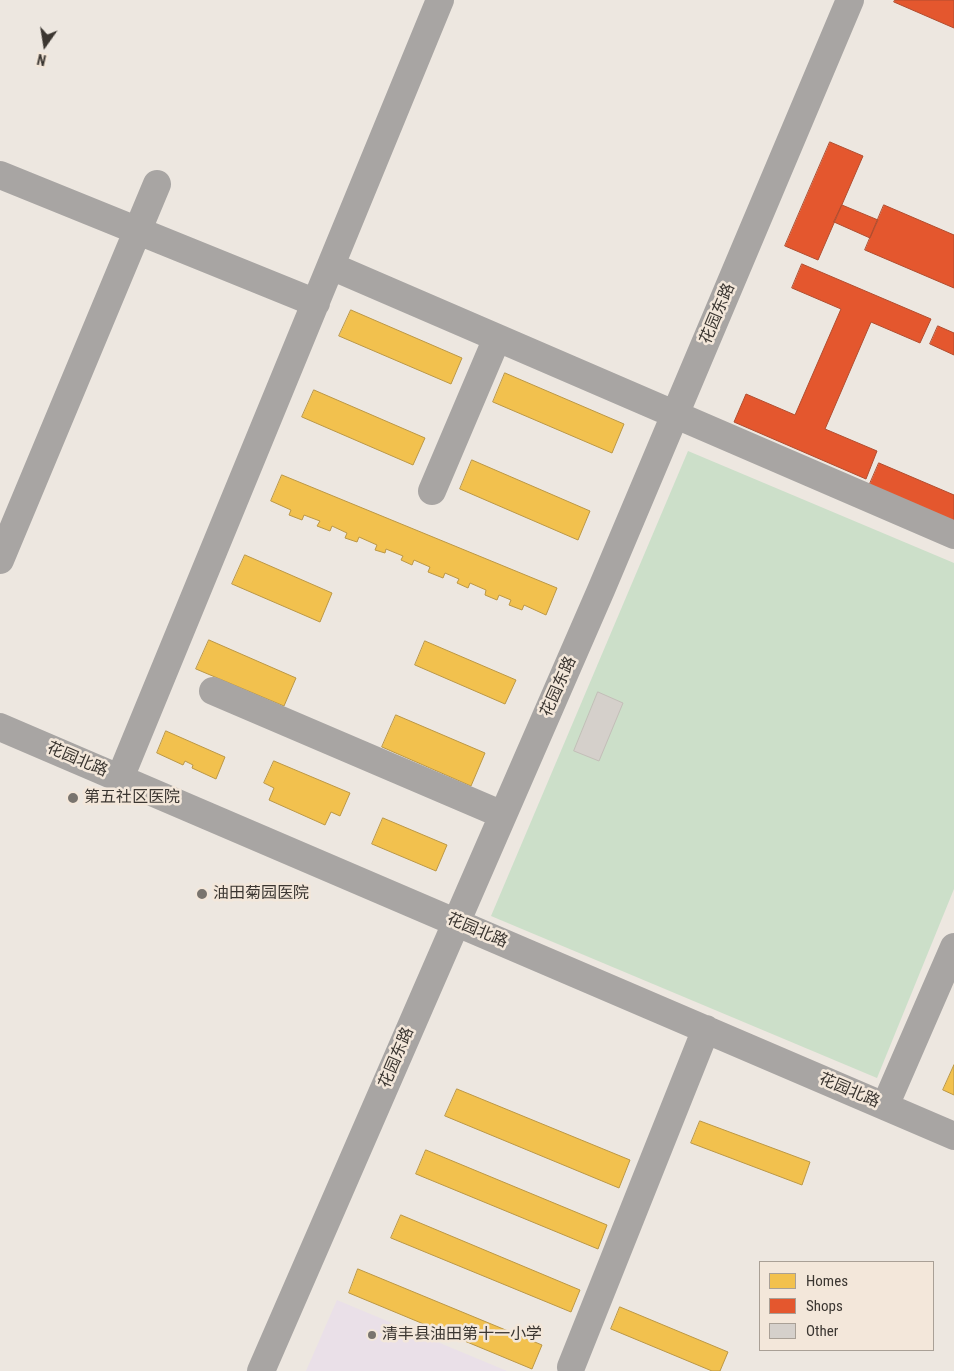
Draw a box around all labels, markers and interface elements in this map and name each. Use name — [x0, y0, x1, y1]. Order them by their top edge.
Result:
north arrow — [20, 20, 70, 70]
text: N — [36, 51, 48, 68]
street label: 花园东路 — [697, 281, 739, 347]
street label: 花园东路 — [537, 654, 581, 720]
street label: 花园北路 — [44, 739, 110, 781]
place label: 第五社区医院 — [84, 788, 180, 808]
marker: 第五社区医院 — [66, 791, 80, 805]
place label: 油田菊园医院 — [213, 884, 309, 904]
marker: 油田菊园医院 — [195, 887, 209, 901]
street label: 花园北路 — [444, 910, 510, 952]
street label: 花园东路 — [376, 1025, 418, 1091]
street label: 花园北路 — [816, 1070, 882, 1112]
legend — [759, 1261, 934, 1351]
text: Homes — [806, 1272, 848, 1290]
text: Shops — [806, 1297, 843, 1315]
text: Other — [806, 1322, 838, 1340]
place label: 清丰县油田第十一小学 — [382, 1325, 542, 1345]
marker: 清丰县油田第十一小学 — [366, 1329, 378, 1341]

